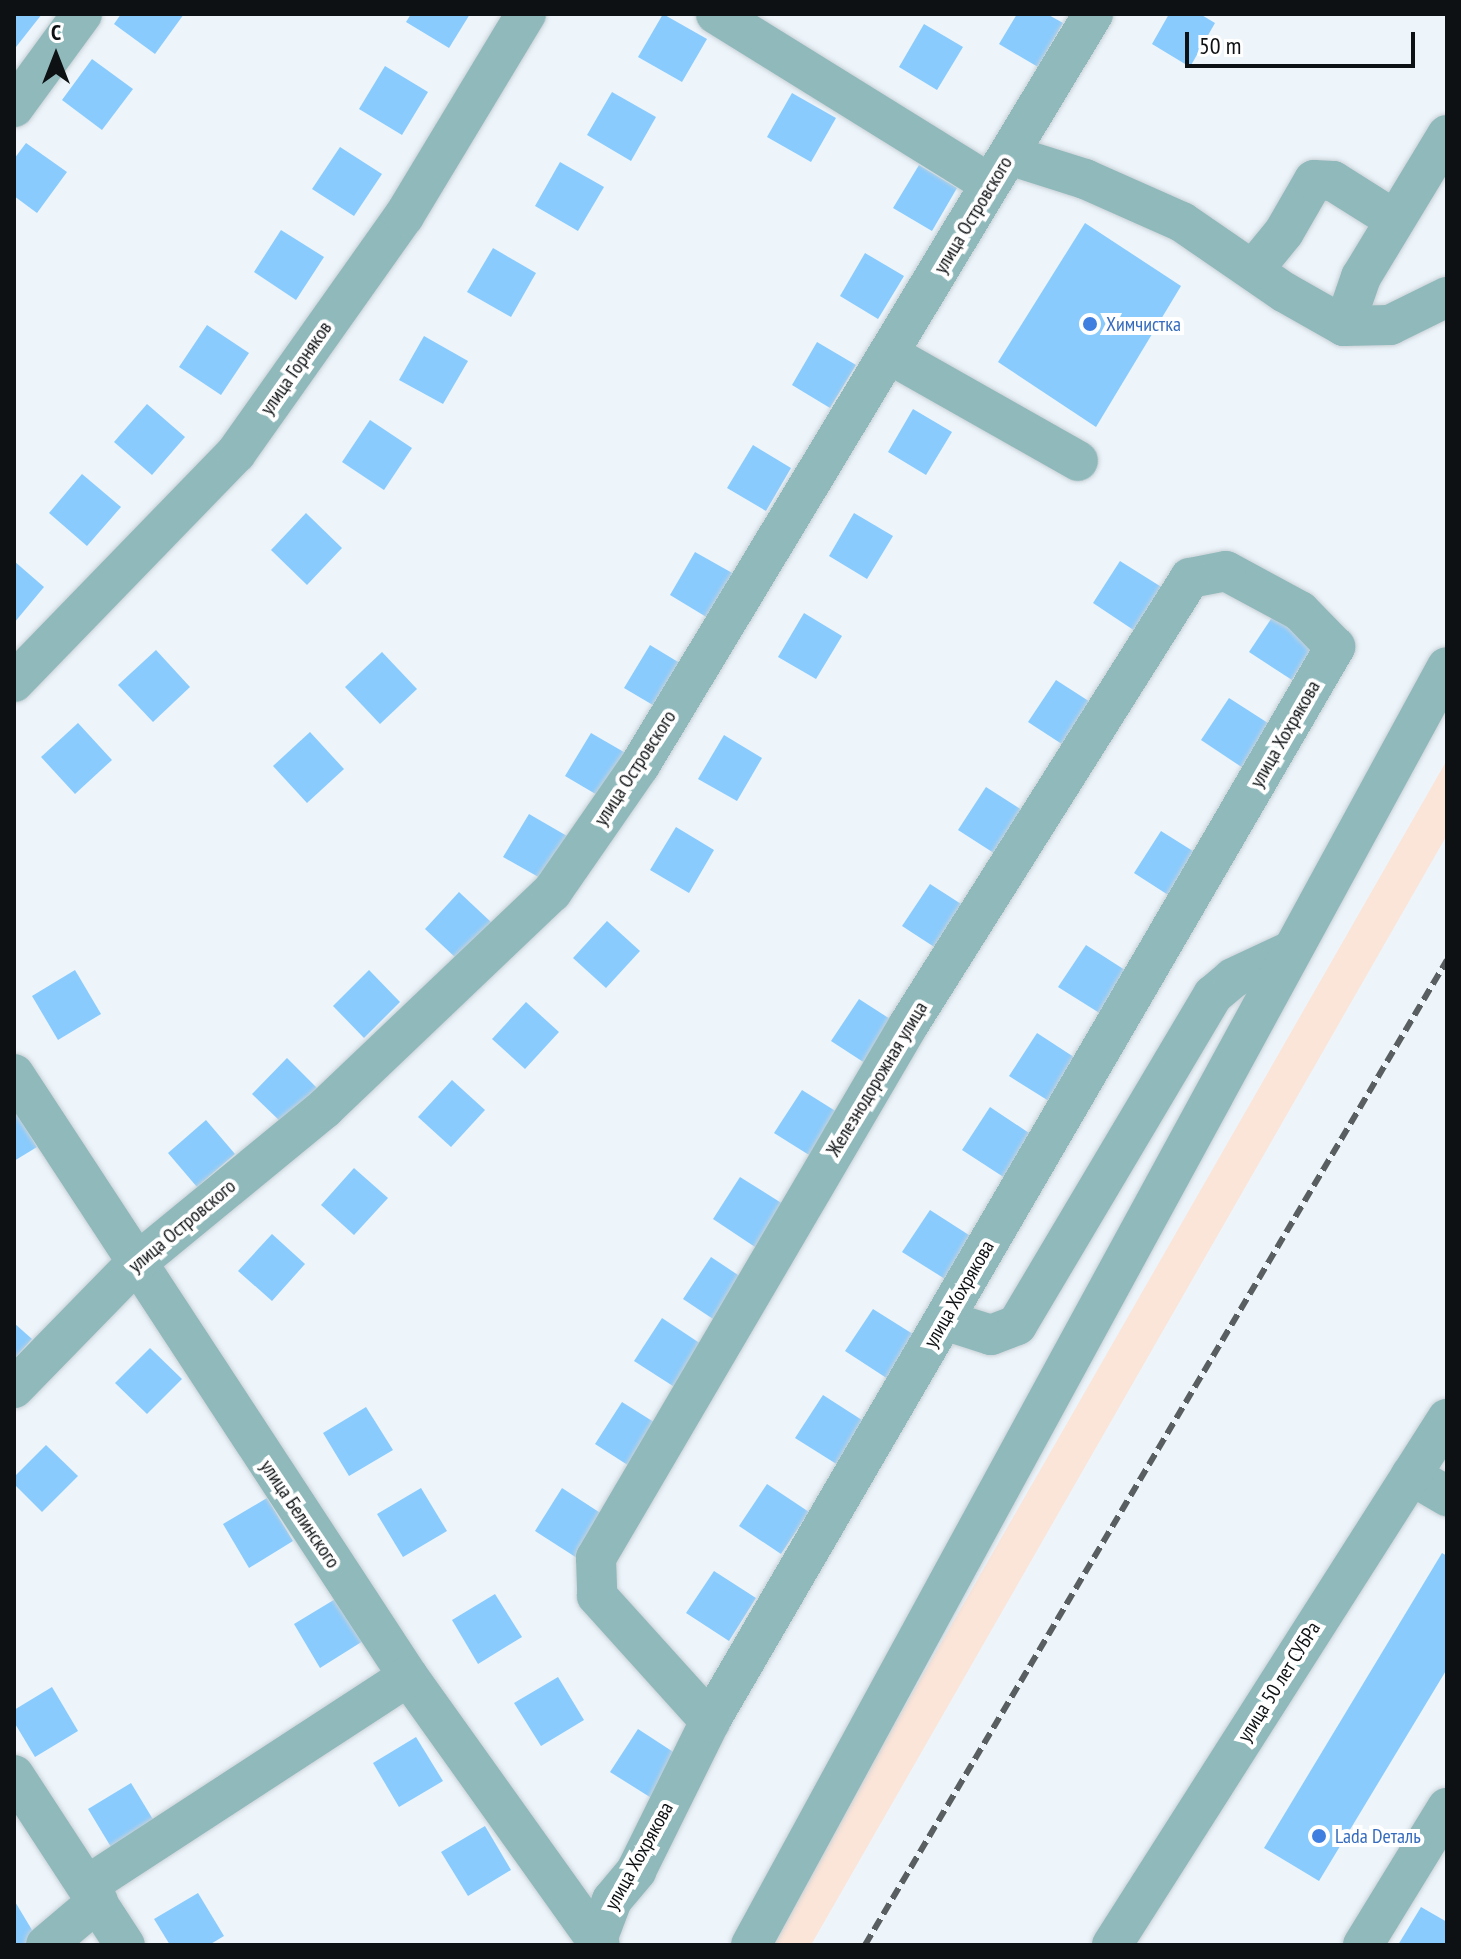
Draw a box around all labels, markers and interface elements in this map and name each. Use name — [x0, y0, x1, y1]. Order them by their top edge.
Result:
north arrow — [16, 16, 96, 96]
scale bar — [1189, 16, 1419, 66]
text: С — [51, 18, 61, 46]
text: 50 m — [1199, 30, 1241, 61]
street label: улица Островского — [929, 152, 1017, 278]
place label: Химчистка — [1106, 312, 1181, 336]
marker: Химчистка — [1081, 315, 1099, 333]
street label: улица Горняков — [255, 317, 337, 419]
street label: улица Хохрякова — [1245, 676, 1325, 792]
street label: улица Островского — [589, 706, 681, 830]
street label: Железнодорожная улица — [821, 997, 933, 1161]
street label: улица Островского — [123, 1174, 241, 1278]
street label: улица Хохрякова — [919, 1236, 999, 1352]
street label: улица Белинского — [255, 1455, 345, 1573]
street label: улица 50 лет СУБРа — [1232, 1617, 1326, 1747]
street label: улица Хохрякова — [599, 1798, 679, 1914]
place label: Lada Dеталь — [1335, 1824, 1421, 1848]
marker: Lada Dеталь — [1310, 1827, 1328, 1845]

